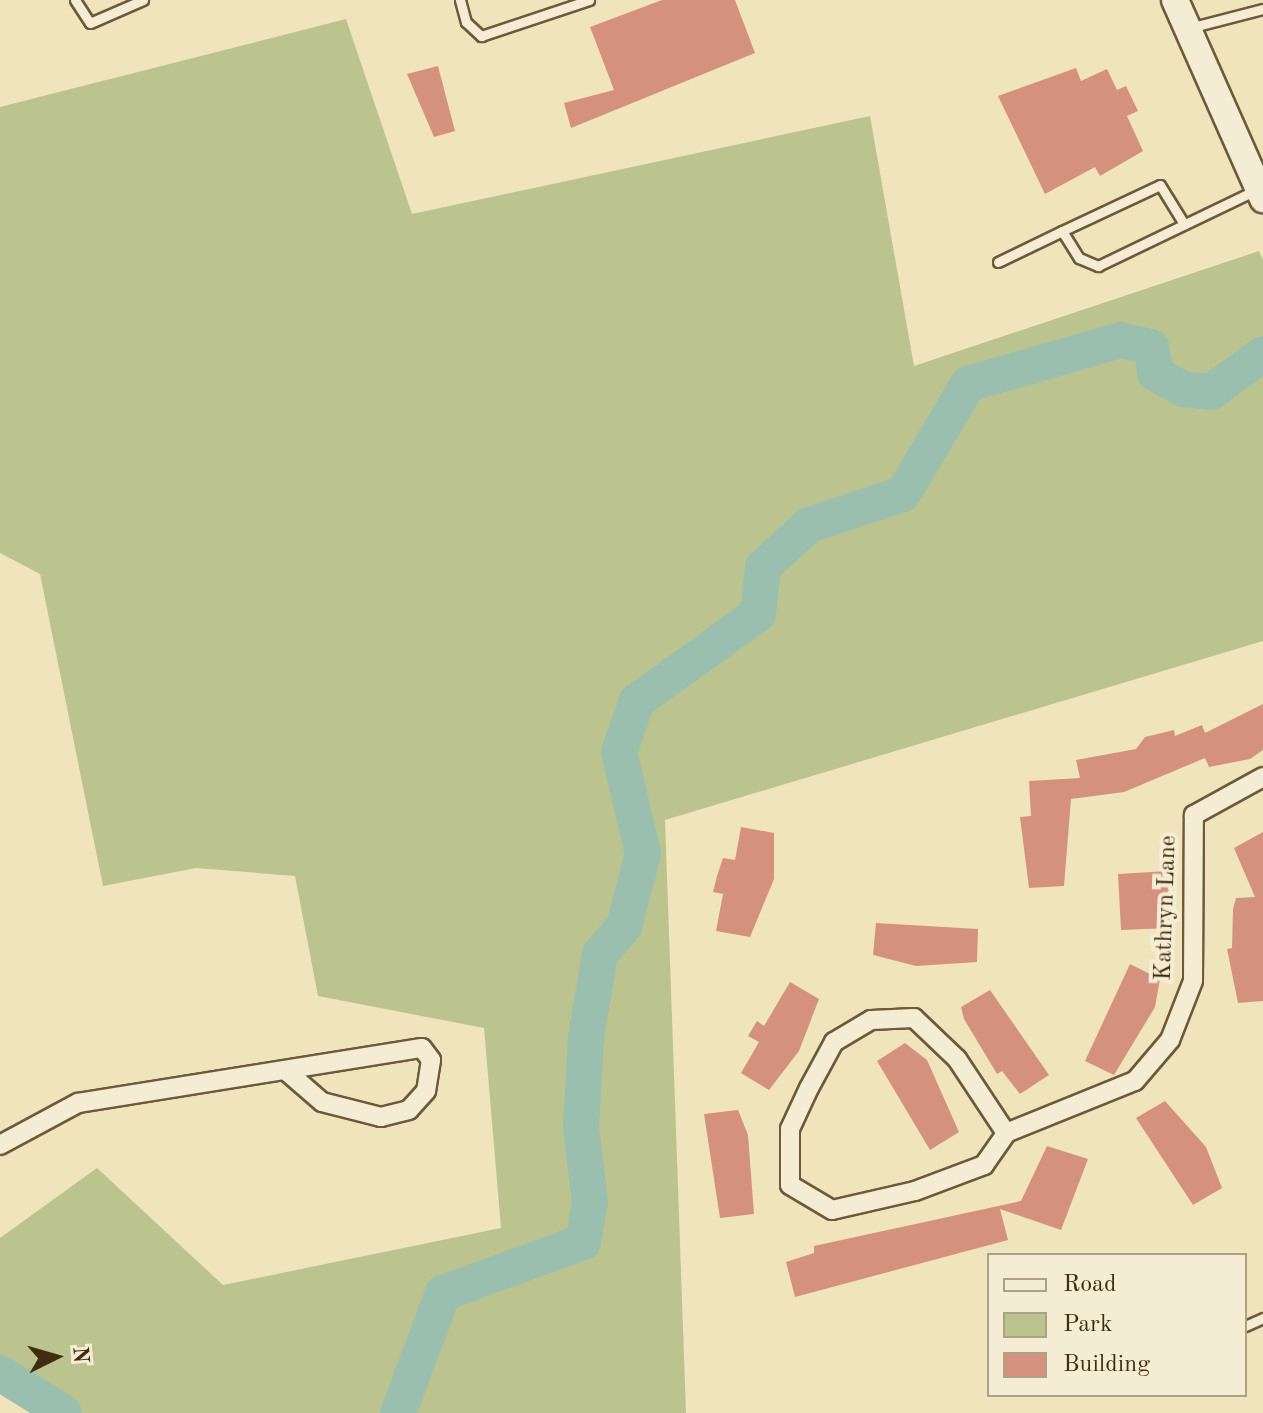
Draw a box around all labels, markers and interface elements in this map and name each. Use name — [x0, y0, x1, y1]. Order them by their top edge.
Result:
street label: Kathryn Lane — [1150, 835, 1184, 981]
legend — [987, 1253, 1247, 1397]
text: Road — [1063, 1273, 1116, 1297]
text: Park — [1063, 1313, 1112, 1337]
north arrow — [16, 1317, 96, 1397]
text: N — [68, 1346, 92, 1364]
text: Building — [1063, 1353, 1150, 1377]

